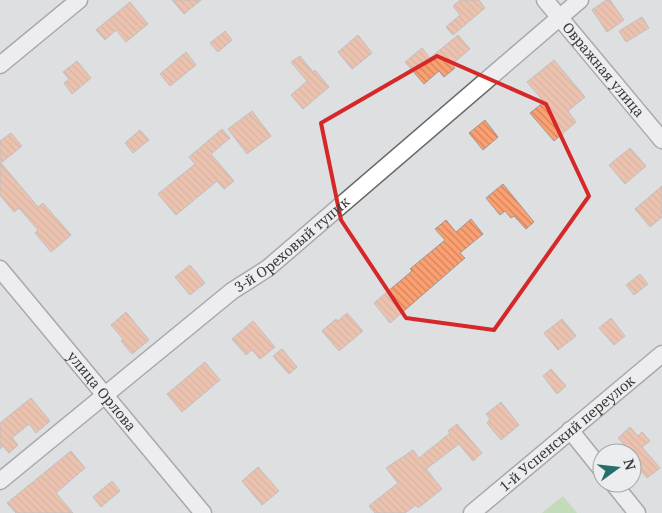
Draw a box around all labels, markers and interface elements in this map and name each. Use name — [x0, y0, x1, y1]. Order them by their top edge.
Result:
street label: Овражная улица — [558, 18, 649, 121]
street label: 3-й Ореховый тупик — [231, 192, 354, 296]
street label: улица Орлова — [63, 347, 141, 435]
street label: 1-й Успенский переулок — [495, 370, 639, 495]
north arrow — [592, 443, 642, 493]
text: N — [619, 457, 641, 472]

